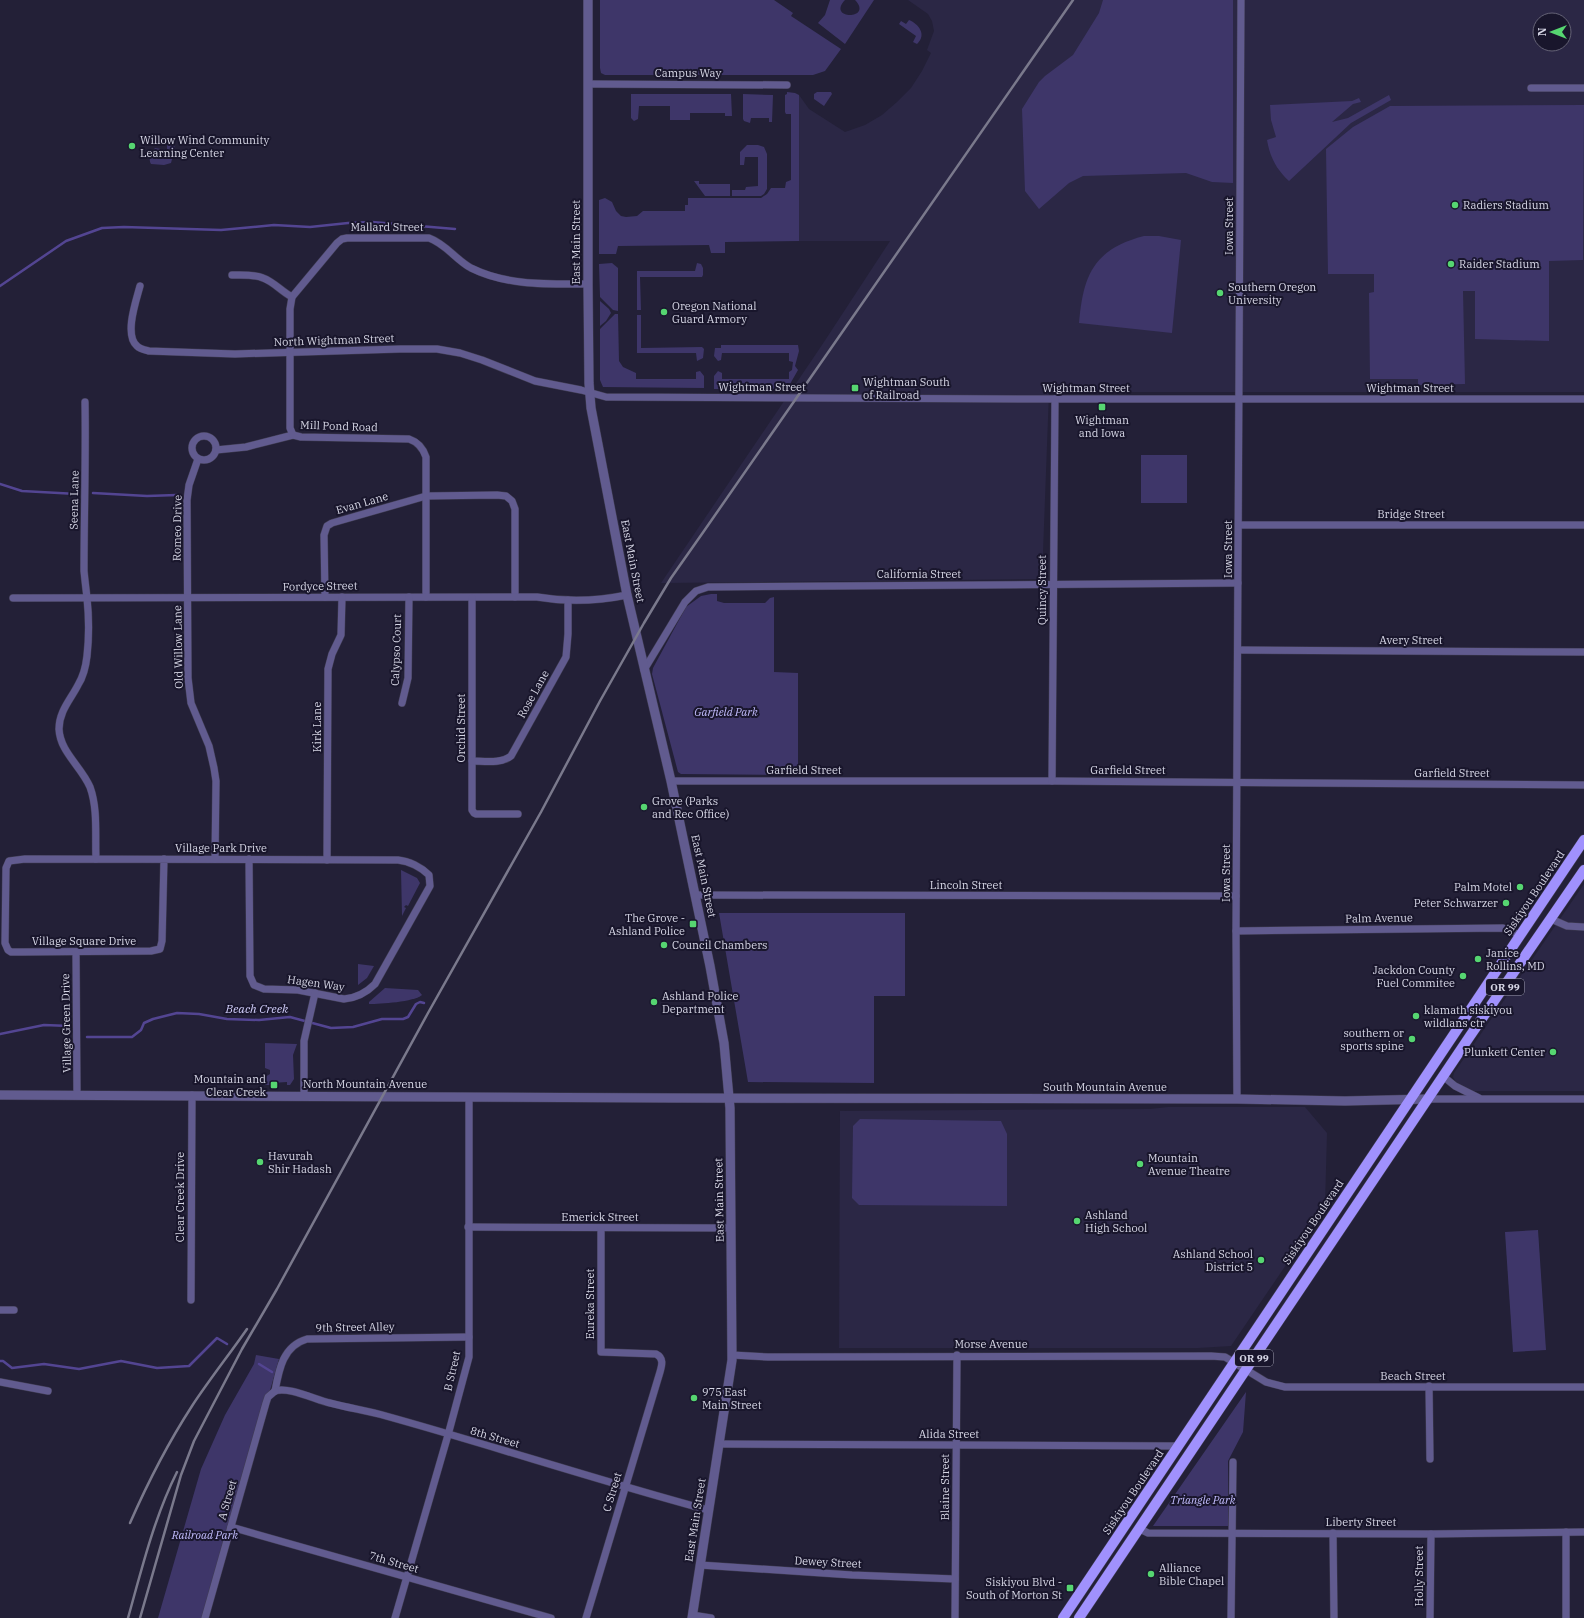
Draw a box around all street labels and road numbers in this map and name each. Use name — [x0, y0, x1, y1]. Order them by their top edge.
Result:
street label: Campus Way — [655, 66, 721, 80]
street label: Iowa Street — [1222, 197, 1236, 255]
street label: East Main Street — [569, 200, 583, 284]
street label: Mallard Street — [350, 220, 424, 234]
street label: North Wightman Street — [273, 331, 395, 349]
street label: Wightman Street — [718, 380, 806, 394]
street label: Wightman Street — [1042, 381, 1130, 395]
street label: Wightman Street — [1366, 381, 1454, 395]
street label: Mill Pond Road — [300, 418, 378, 434]
street label: Seena Lane — [66, 470, 82, 530]
street label: Evan Lane — [334, 489, 390, 517]
street label: Romeo Drive — [169, 495, 185, 561]
street label: Bridge Street — [1377, 507, 1445, 521]
street label: East Main Street — [618, 518, 648, 604]
street label: Iowa Street — [1221, 520, 1235, 578]
street label: Quincy Street — [1035, 555, 1049, 625]
street label: California Street — [877, 567, 961, 581]
street label: Fordyce Street — [282, 578, 358, 594]
street label: Old Willow Lane — [170, 605, 186, 689]
street label: Calypso Court — [388, 614, 404, 686]
street label: Avery Street — [1379, 633, 1443, 647]
street label: Rose Lane — [514, 667, 552, 720]
street label: Orchid Street — [454, 693, 468, 762]
street label: Kirk Lane — [310, 702, 324, 752]
street label: Garfield Street — [766, 763, 842, 777]
street label: Garfield Street — [1090, 763, 1166, 777]
street label: Garfield Street — [1414, 766, 1490, 780]
street label: East Main Street — [688, 833, 720, 919]
street label: Village Park Drive — [175, 841, 267, 855]
street label: Iowa Street — [1219, 844, 1233, 902]
street label: Siskiyou Boulevard — [1500, 848, 1568, 938]
street label: Lincoln Street — [930, 878, 1002, 892]
street label: Palm Avenue — [1345, 910, 1413, 926]
street label: Village Square Drive — [32, 934, 136, 948]
street label: Hagen Way — [286, 972, 346, 994]
street label: Village Green Drive — [58, 973, 74, 1073]
road number: OR 99 — [1486, 979, 1524, 995]
street label: North Mountain Avenue — [303, 1077, 427, 1091]
street label: South Mountain Avenue — [1043, 1080, 1167, 1094]
street label: Clear Creek Drive — [173, 1152, 187, 1242]
street label: East Main Street — [711, 1158, 727, 1242]
street label: Siskiyou Boulevard — [1279, 1177, 1347, 1267]
street label: Emerick Street — [561, 1210, 639, 1224]
street label: Eureka Street — [583, 1269, 597, 1339]
street label: 9th Street Alley — [315, 1319, 395, 1335]
street label: Morse Avenue — [954, 1337, 1028, 1351]
street label: B Street — [441, 1349, 463, 1392]
road number: OR 99 — [1235, 1350, 1273, 1366]
street label: Beach Street — [1380, 1369, 1446, 1383]
street label: 8th Street — [469, 1423, 521, 1451]
street label: Alida Street — [919, 1427, 979, 1441]
street label: Siskiyou Boulevard — [1099, 1447, 1167, 1537]
street label: Blaine Street — [938, 1454, 952, 1520]
street label: C Street — [599, 1470, 625, 1513]
street label: East Main Street — [681, 1477, 709, 1563]
street label: A Street — [215, 1478, 239, 1522]
street label: Liberty Street — [1326, 1515, 1396, 1529]
street label: Holly Street — [1412, 1545, 1426, 1606]
street label: 7th Street — [368, 1548, 420, 1576]
street label: Dewey Street — [794, 1553, 862, 1571]

